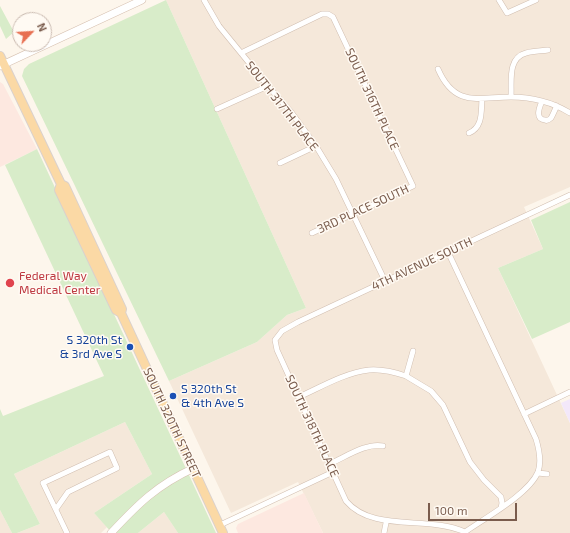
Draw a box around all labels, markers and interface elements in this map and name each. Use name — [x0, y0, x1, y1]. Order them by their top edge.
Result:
north arrow — [12, 12, 52, 52]
text: N — [35, 21, 50, 33]
street label: SOUTH 316TH PLACE — [342, 46, 402, 152]
street label: SOUTH 317TH PLACE — [243, 58, 321, 154]
street label: 3RD PLACE SOUTH — [315, 181, 411, 237]
street label: 4TH AVENUE SOUTH — [369, 234, 475, 294]
place label: Federal Way Medical Center — [19, 269, 101, 297]
marker: Federal Way Medical Center — [4, 277, 16, 289]
place label: S 320th St & 3rd Ave S — [60, 333, 122, 361]
marker: S 320th St & 3rd Ave S — [125, 342, 135, 352]
street label: SOUTH 320TH STREET — [140, 365, 204, 481]
street label: SOUTH 318TH PLACE — [282, 373, 342, 479]
place label: S 320th St & 4th Ave S — [181, 382, 244, 410]
marker: S 320th St & 4th Ave S — [168, 391, 178, 401]
scale bar — [430, 495, 519, 521]
text: 100 m — [435, 503, 467, 517]

